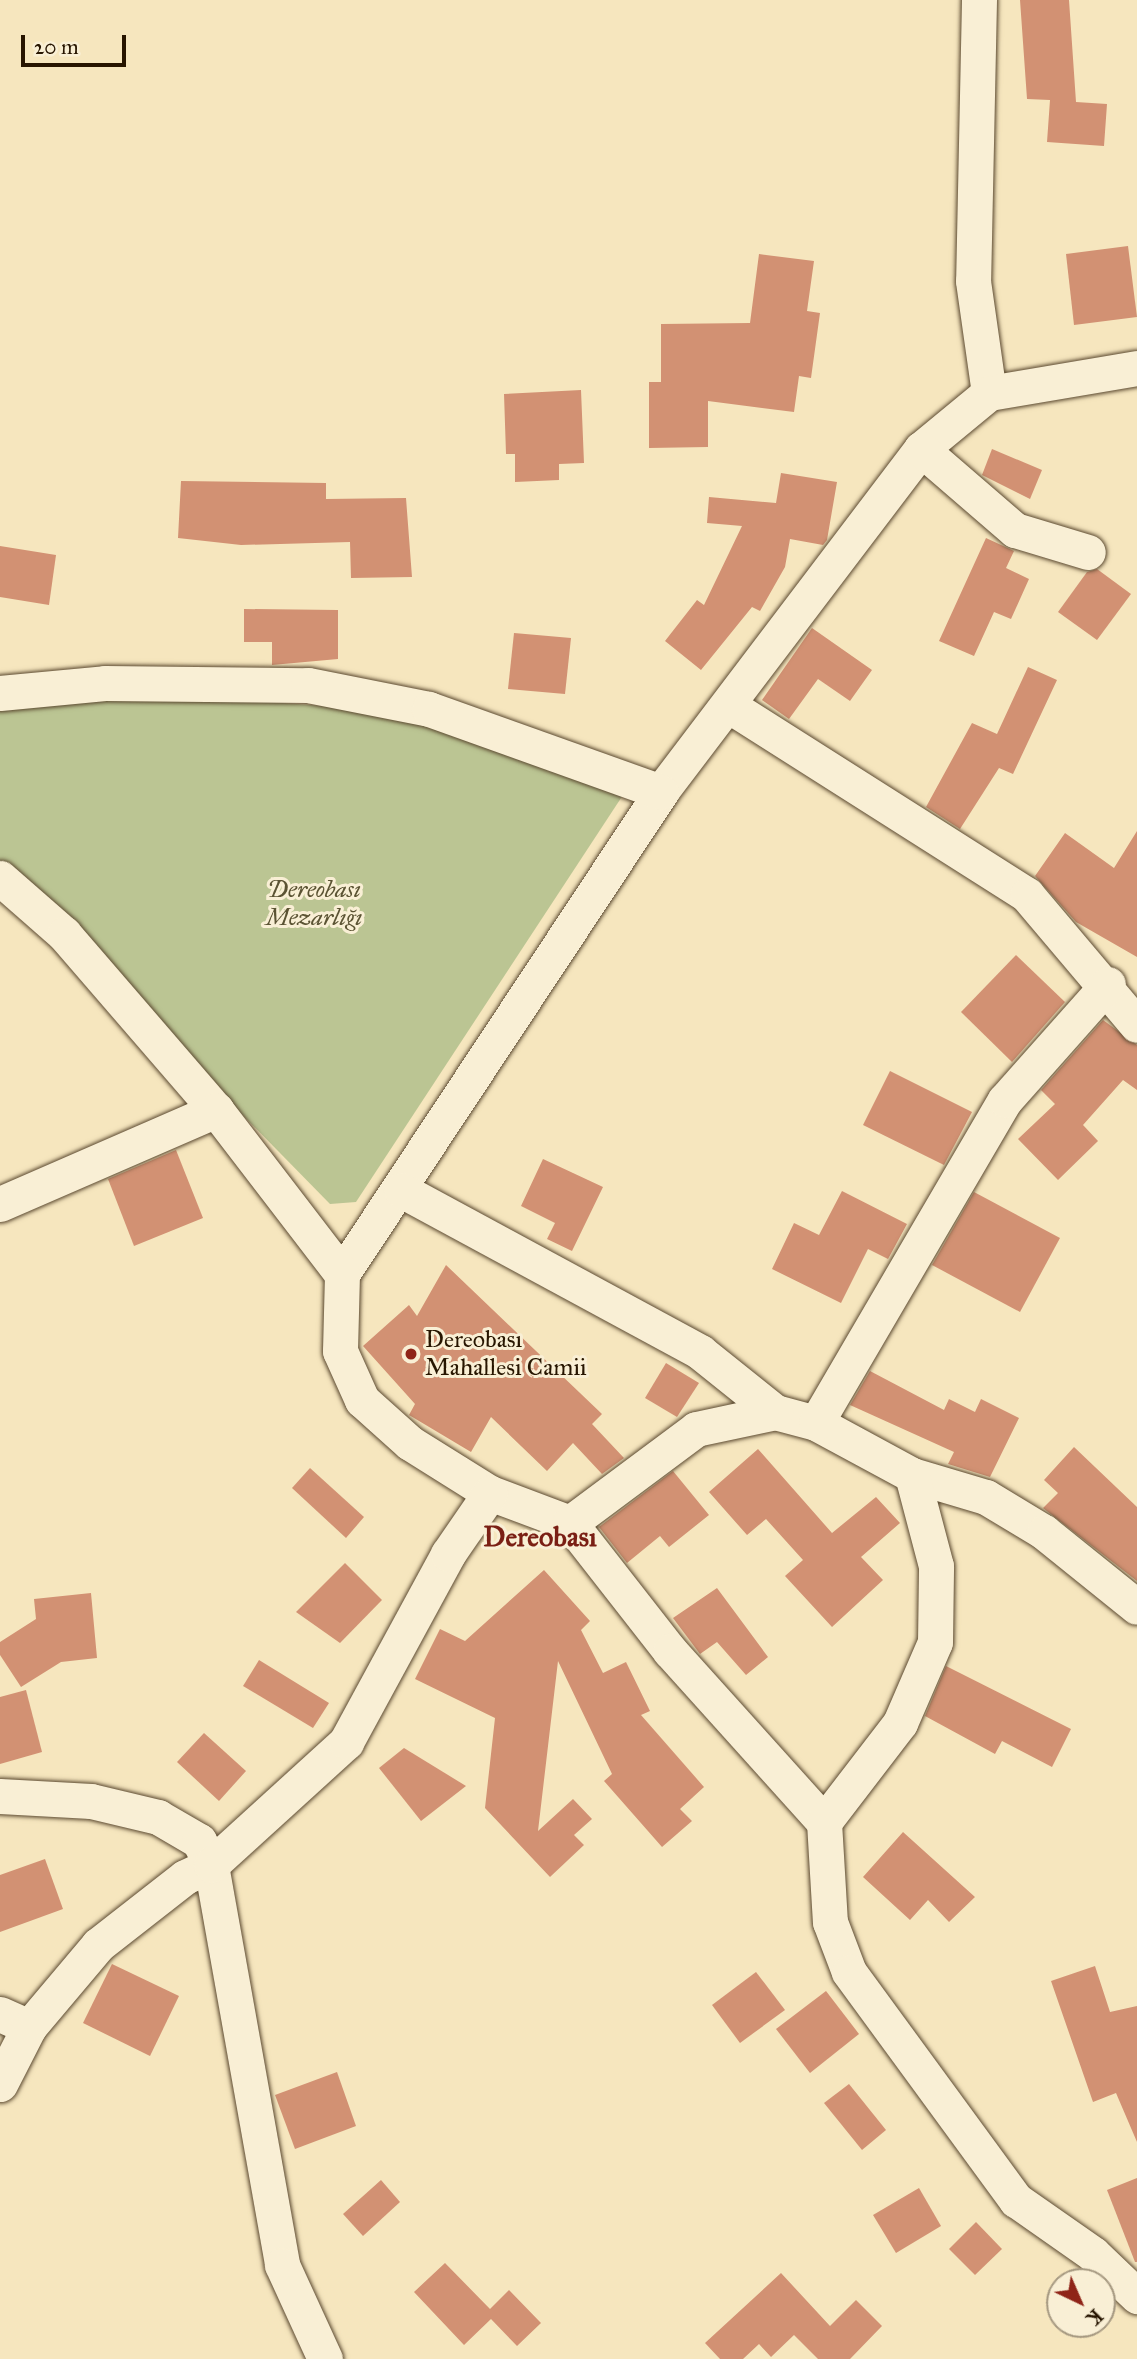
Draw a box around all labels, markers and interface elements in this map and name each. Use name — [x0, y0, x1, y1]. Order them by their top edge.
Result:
scale bar — [24, 21, 130, 65]
text: 20 m — [34, 34, 79, 60]
park label: Dereobası Mezarlığı — [266, 876, 362, 932]
place label: Dereobası Mahallesi Camii — [425, 1326, 587, 1382]
marker: Dereobası Mahallesi Camii — [403, 1346, 419, 1362]
district label: Dereobası — [483, 1520, 597, 1554]
north arrow — [1046, 2268, 1116, 2338]
text: K — [1082, 2304, 1107, 2330]

